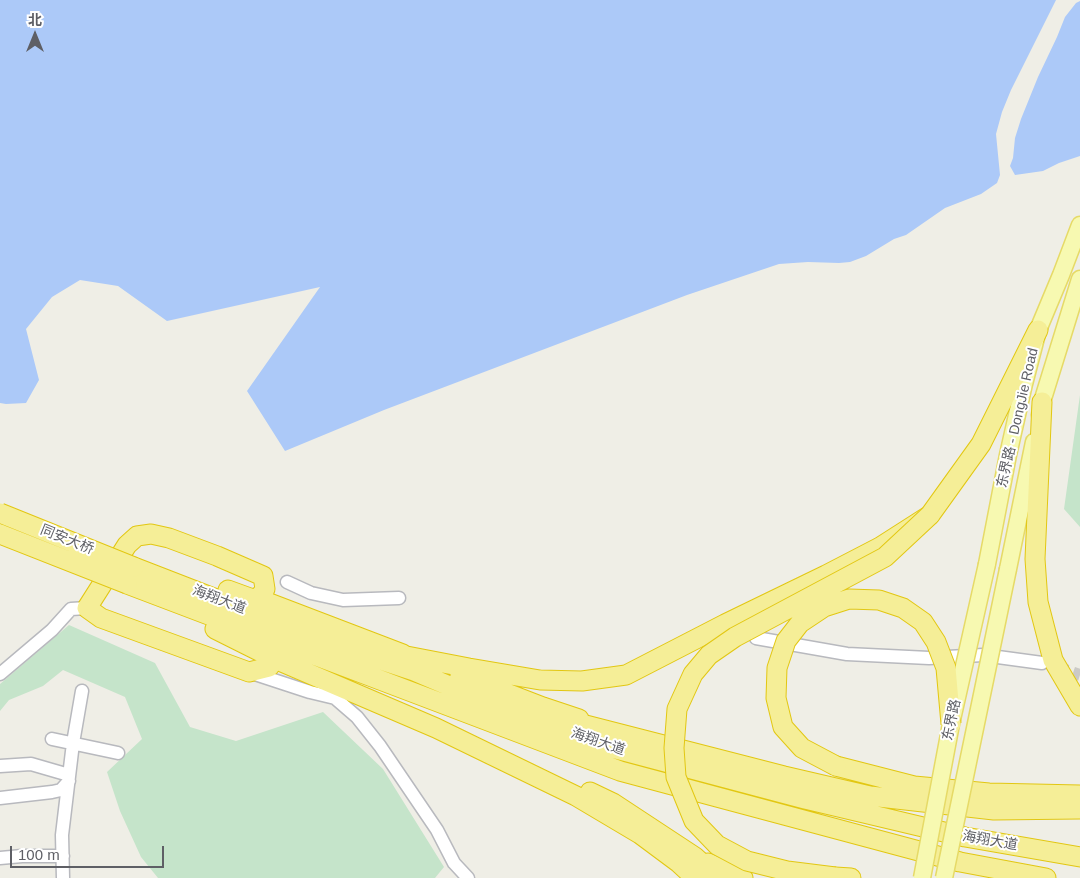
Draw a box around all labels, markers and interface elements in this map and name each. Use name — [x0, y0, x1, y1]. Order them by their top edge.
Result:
north arrow — [10, 10, 60, 60]
text: 北 — [28, 12, 42, 28]
street label: 东界路 - DongJie Road — [994, 346, 1042, 490]
street label: 同安大桥 — [38, 522, 96, 558]
street label: 海翔大道 — [190, 582, 248, 618]
street label: 东界路 — [939, 698, 965, 742]
street label: 海翔大道 — [569, 725, 627, 759]
street label: 海翔大道 — [961, 828, 1019, 854]
scale bar — [12, 836, 166, 868]
text: 100 m — [18, 846, 60, 863]

